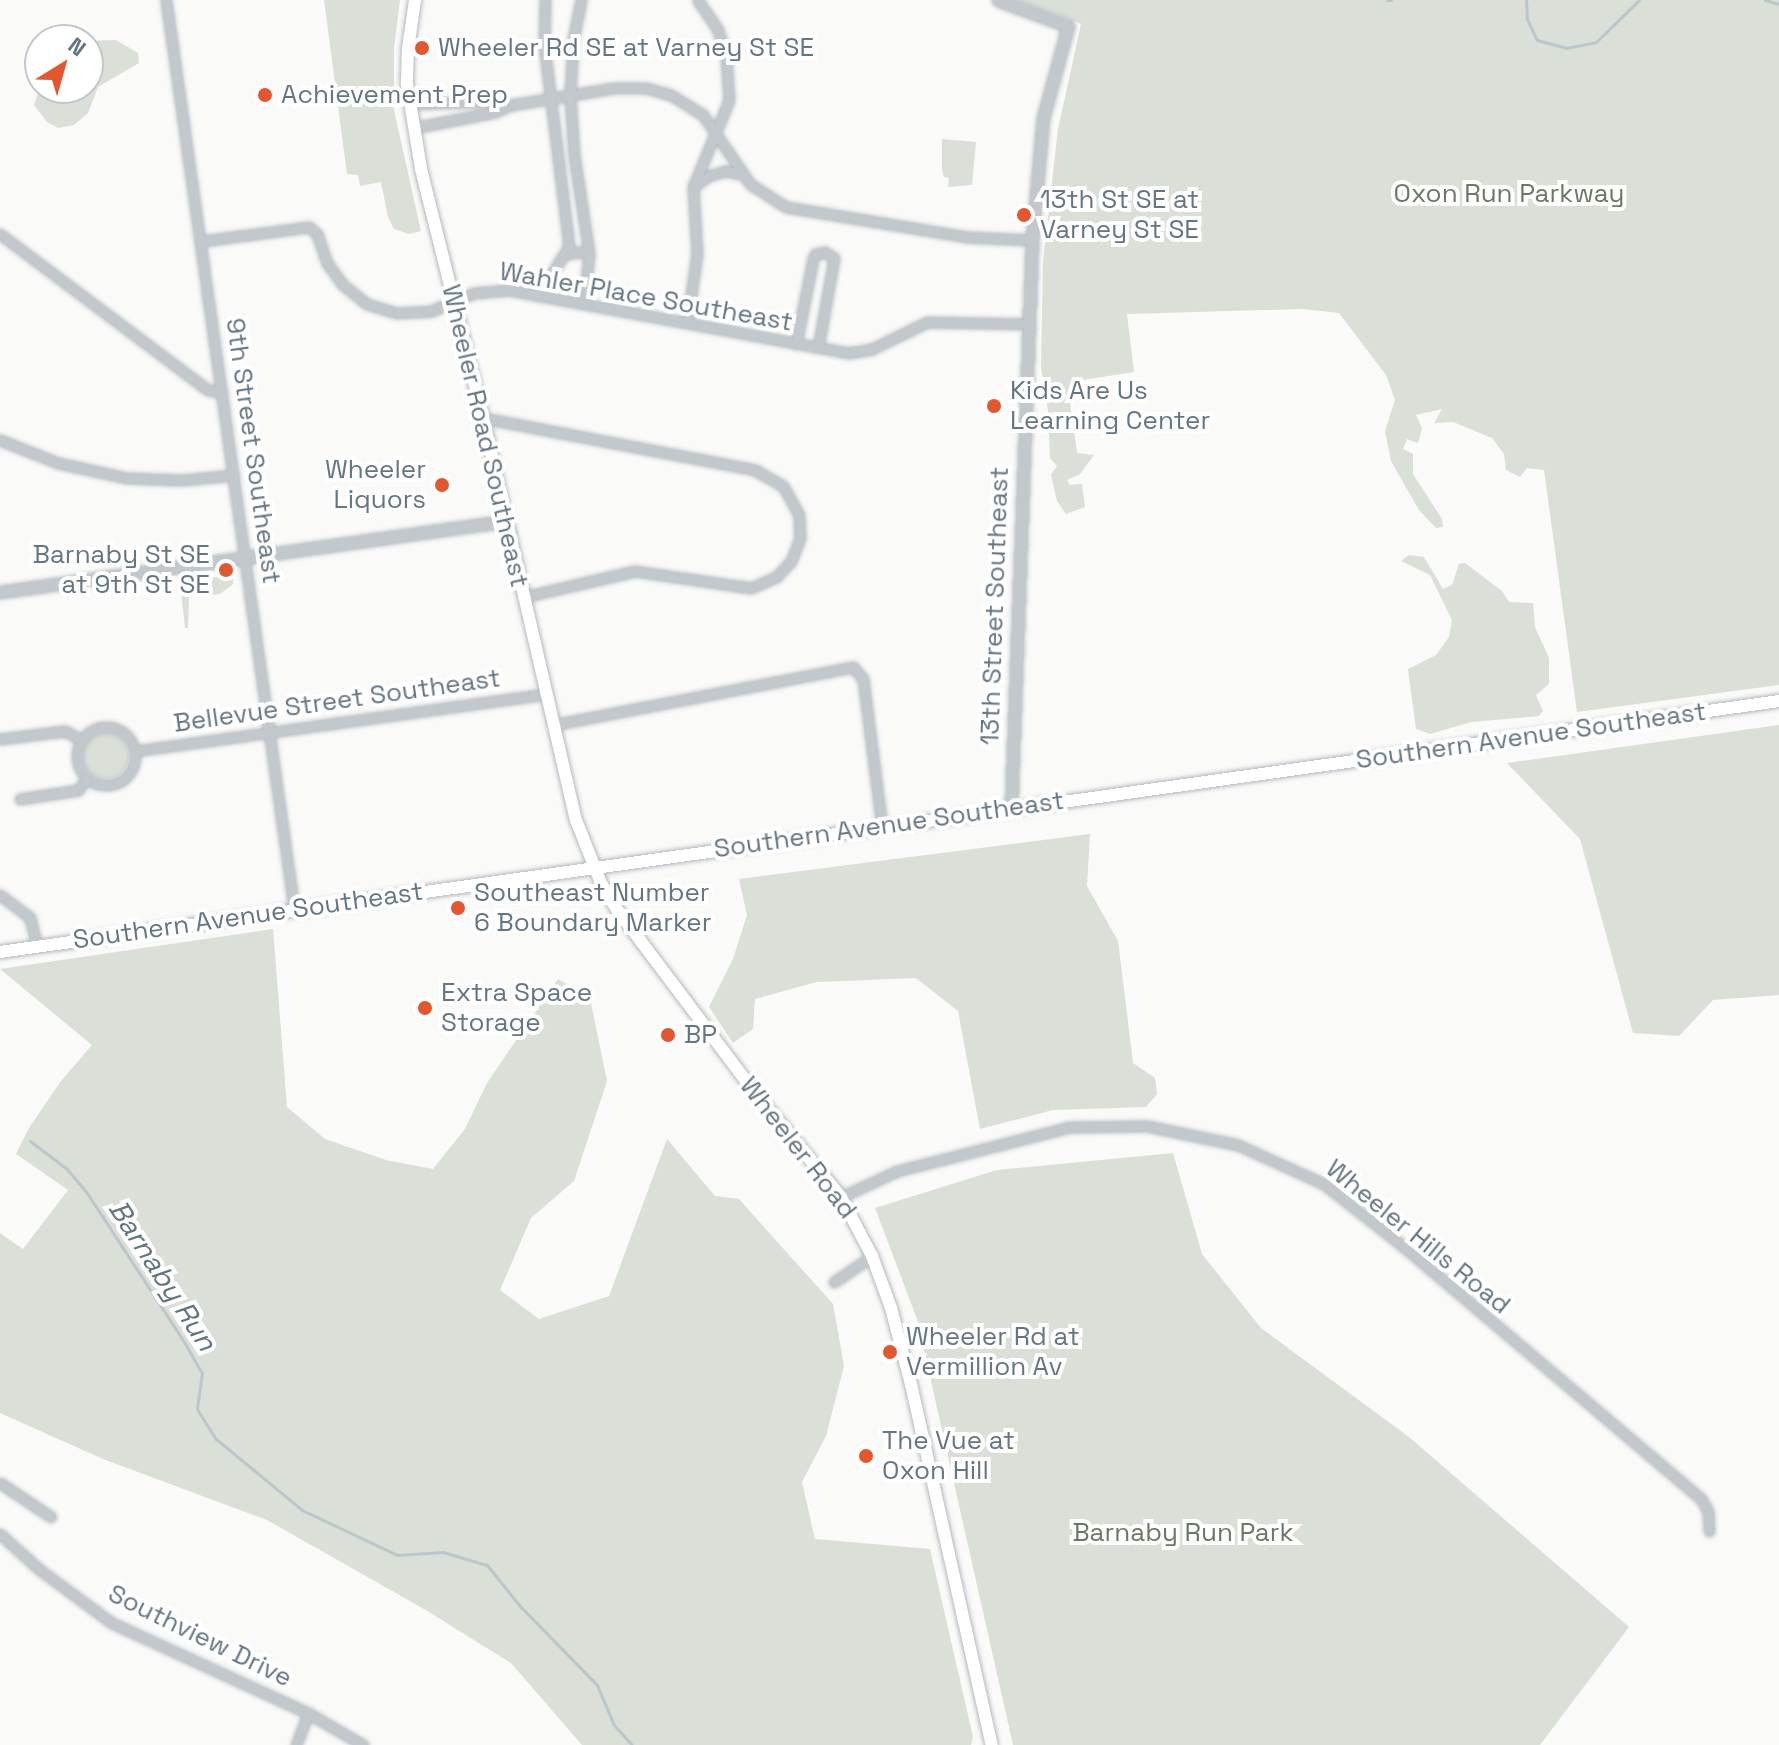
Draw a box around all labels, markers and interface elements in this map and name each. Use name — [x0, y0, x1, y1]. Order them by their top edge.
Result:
north arrow — [24, 24, 104, 104]
text: N — [63, 31, 92, 62]
place label: Wheeler Rd SE at Varney St SE — [438, 32, 815, 64]
marker: Wheeler Rd SE at Varney St SE — [413, 39, 431, 57]
place label: Achievement Prep — [281, 79, 508, 111]
marker: Achievement Prep — [256, 86, 274, 104]
park label: Oxon Run Parkway — [1394, 178, 1624, 210]
place label: 13th St SE at Varney St SE — [1040, 184, 1199, 246]
marker: 13th St SE at Varney St SE — [1015, 206, 1033, 224]
street label: Wahler Place Southeast — [497, 256, 795, 338]
street label: Wheeler Road Southeast — [435, 282, 535, 590]
street label: 9th Street Southeast — [219, 316, 287, 586]
place label: Kids Are Us Learning Center — [1010, 375, 1210, 436]
marker: Kids Are Us Learning Center — [985, 397, 1003, 415]
place label: Wheeler Liquors — [325, 454, 426, 516]
street label: 13th Street Southeast — [975, 466, 1015, 746]
marker: Wheeler Liquors — [433, 476, 451, 494]
place label: Barnaby St SE at 9th St SE — [33, 539, 210, 600]
marker: Barnaby St SE at 9th St SE — [217, 561, 235, 579]
street label: Bellevue Street Southeast — [172, 663, 502, 739]
street label: Southern Avenue Southeast — [1354, 696, 1708, 776]
street label: Southern Avenue Southeast — [712, 785, 1066, 865]
street label: Southern Avenue Southeast — [71, 876, 425, 956]
place label: Southeast Number 6 Boundary Marker — [474, 877, 712, 938]
marker: Southeast Number 6 Boundary Marker — [449, 899, 467, 917]
place label: Extra Space Storage — [441, 977, 592, 1038]
marker: Extra Space Storage — [416, 999, 434, 1017]
place label: BP — [684, 1019, 717, 1051]
marker: BP — [659, 1026, 677, 1044]
street label: Wheeler Road — [733, 1071, 863, 1225]
street label: Wheeler Hills Road — [1320, 1153, 1516, 1321]
water label: Barnaby Run — [102, 1193, 224, 1357]
place label: Wheeler Rd at Vermillion Av — [906, 1321, 1080, 1382]
marker: Wheeler Rd at Vermillion Av — [881, 1343, 899, 1361]
place label: The Vue at Oxon Hill — [882, 1425, 1015, 1486]
marker: The Vue at Oxon Hill — [857, 1447, 875, 1465]
park label: Barnaby Run Park — [1072, 1517, 1294, 1549]
street label: Southview Drive — [103, 1578, 297, 1694]

